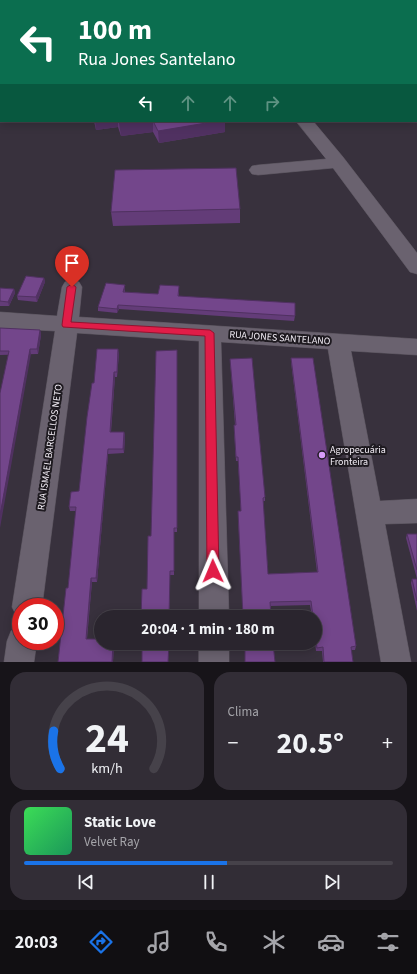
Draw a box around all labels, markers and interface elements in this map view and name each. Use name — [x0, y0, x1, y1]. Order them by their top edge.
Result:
text: 100 m — [78, 10, 152, 50]
icon: left — [12, 16, 64, 68]
text: Rua Jones Santelano — [78, 47, 236, 72]
icon: left — [135, 92, 157, 114]
icon: ahead — [177, 92, 199, 114]
icon: ahead — [219, 92, 241, 114]
icon: right — [261, 92, 283, 114]
pin — [55, 246, 89, 287]
icon: arrive — [61, 252, 83, 274]
street label: RUA JONES SANTELANO — [229, 327, 331, 349]
street label: RUA ISMAEL BARCELLOS NETO — [34, 383, 66, 511]
place label: Agropecuária Fronteira — [330, 443, 386, 469]
marker: Agropecuária Fronteira — [317, 450, 327, 460]
position arrow — [192, 550, 234, 592]
speed limit sign: 30 — [12, 598, 64, 650]
text: 20:04 · 1 min · 180 m — [141, 619, 275, 640]
text: Clima — [228, 703, 259, 721]
text: 24 — [85, 709, 129, 769]
text: 20.5° — [277, 722, 344, 765]
text: − — [228, 727, 238, 759]
text: + — [382, 727, 393, 759]
text: km/h — [91, 758, 123, 779]
text: Static Love — [84, 812, 156, 833]
text: Velvet Ray — [84, 833, 140, 851]
icon: previous — [75, 871, 97, 893]
icon: pause — [198, 871, 220, 893]
icon: next — [321, 871, 343, 893]
icon: directions — [87, 928, 115, 956]
icon: music — [145, 928, 173, 956]
icon: phone — [202, 928, 230, 956]
icon: climate — [260, 928, 288, 956]
icon: car — [317, 928, 345, 956]
icon: filters — [374, 928, 402, 956]
text: 20:03 — [15, 930, 58, 955]

